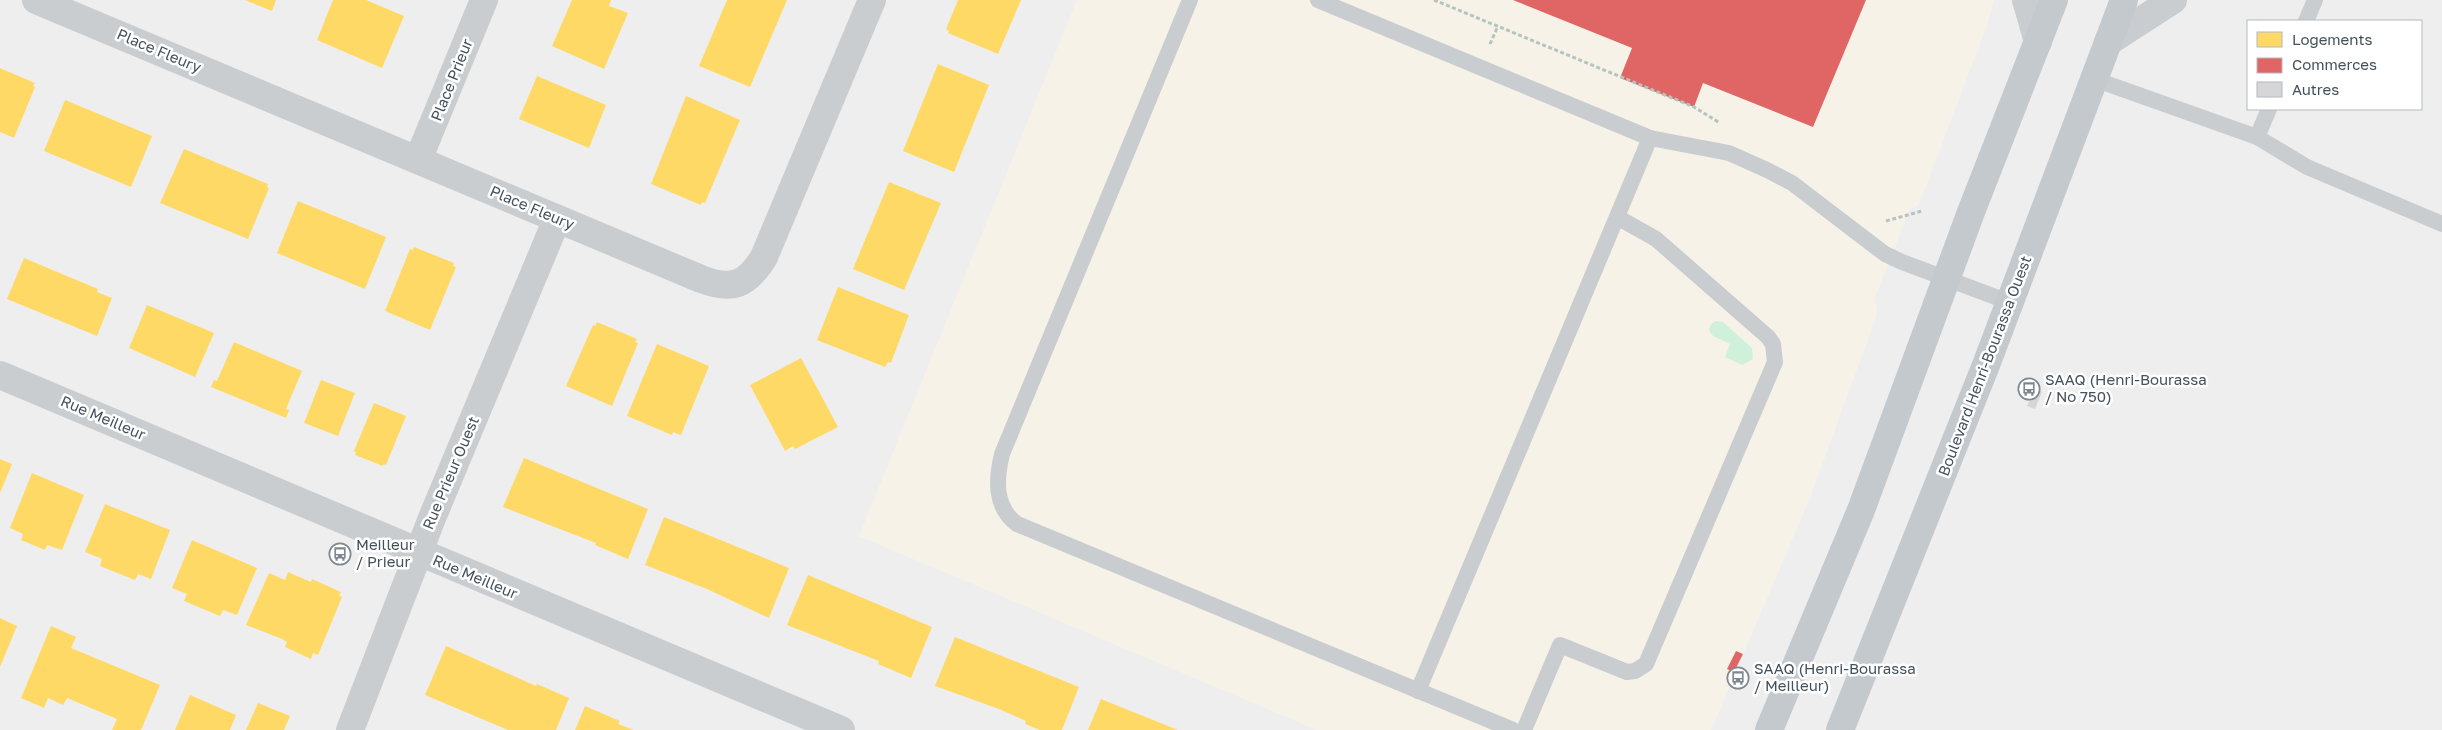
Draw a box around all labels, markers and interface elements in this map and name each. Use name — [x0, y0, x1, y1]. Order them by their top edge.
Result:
legend — [2247, 20, 2422, 110]
street label: Place Fleury — [115, 24, 205, 76]
text: Logements — [2292, 30, 2372, 48]
street label: Place Prieur — [426, 36, 476, 123]
text: Commerces — [2292, 55, 2377, 73]
text: Autres — [2292, 80, 2339, 98]
street label: Place Fleury — [488, 181, 578, 233]
street label: Boulevard Henri-Bourassa Ouest — [1934, 253, 2034, 478]
place label: SAAQ (Henri-Bourassa / No 750) — [2045, 370, 2207, 405]
bus stop icon: SAAQ (Henri-Bourassa / No 750) — [2017, 377, 2041, 401]
street label: Rue Meilleur — [58, 391, 149, 443]
street label: Rue Prieur Ouest — [418, 413, 482, 532]
place label: Meilleur / Prieur — [356, 535, 415, 570]
bus stop icon: Meilleur / Prieur — [328, 542, 352, 566]
street label: Rue Meilleur — [430, 550, 521, 602]
place label: SAAQ (Henri-Bourassa / Meilleur) — [1754, 659, 1916, 694]
bus stop icon: SAAQ (Henri-Bourassa / Meilleur) — [1726, 666, 1750, 690]

